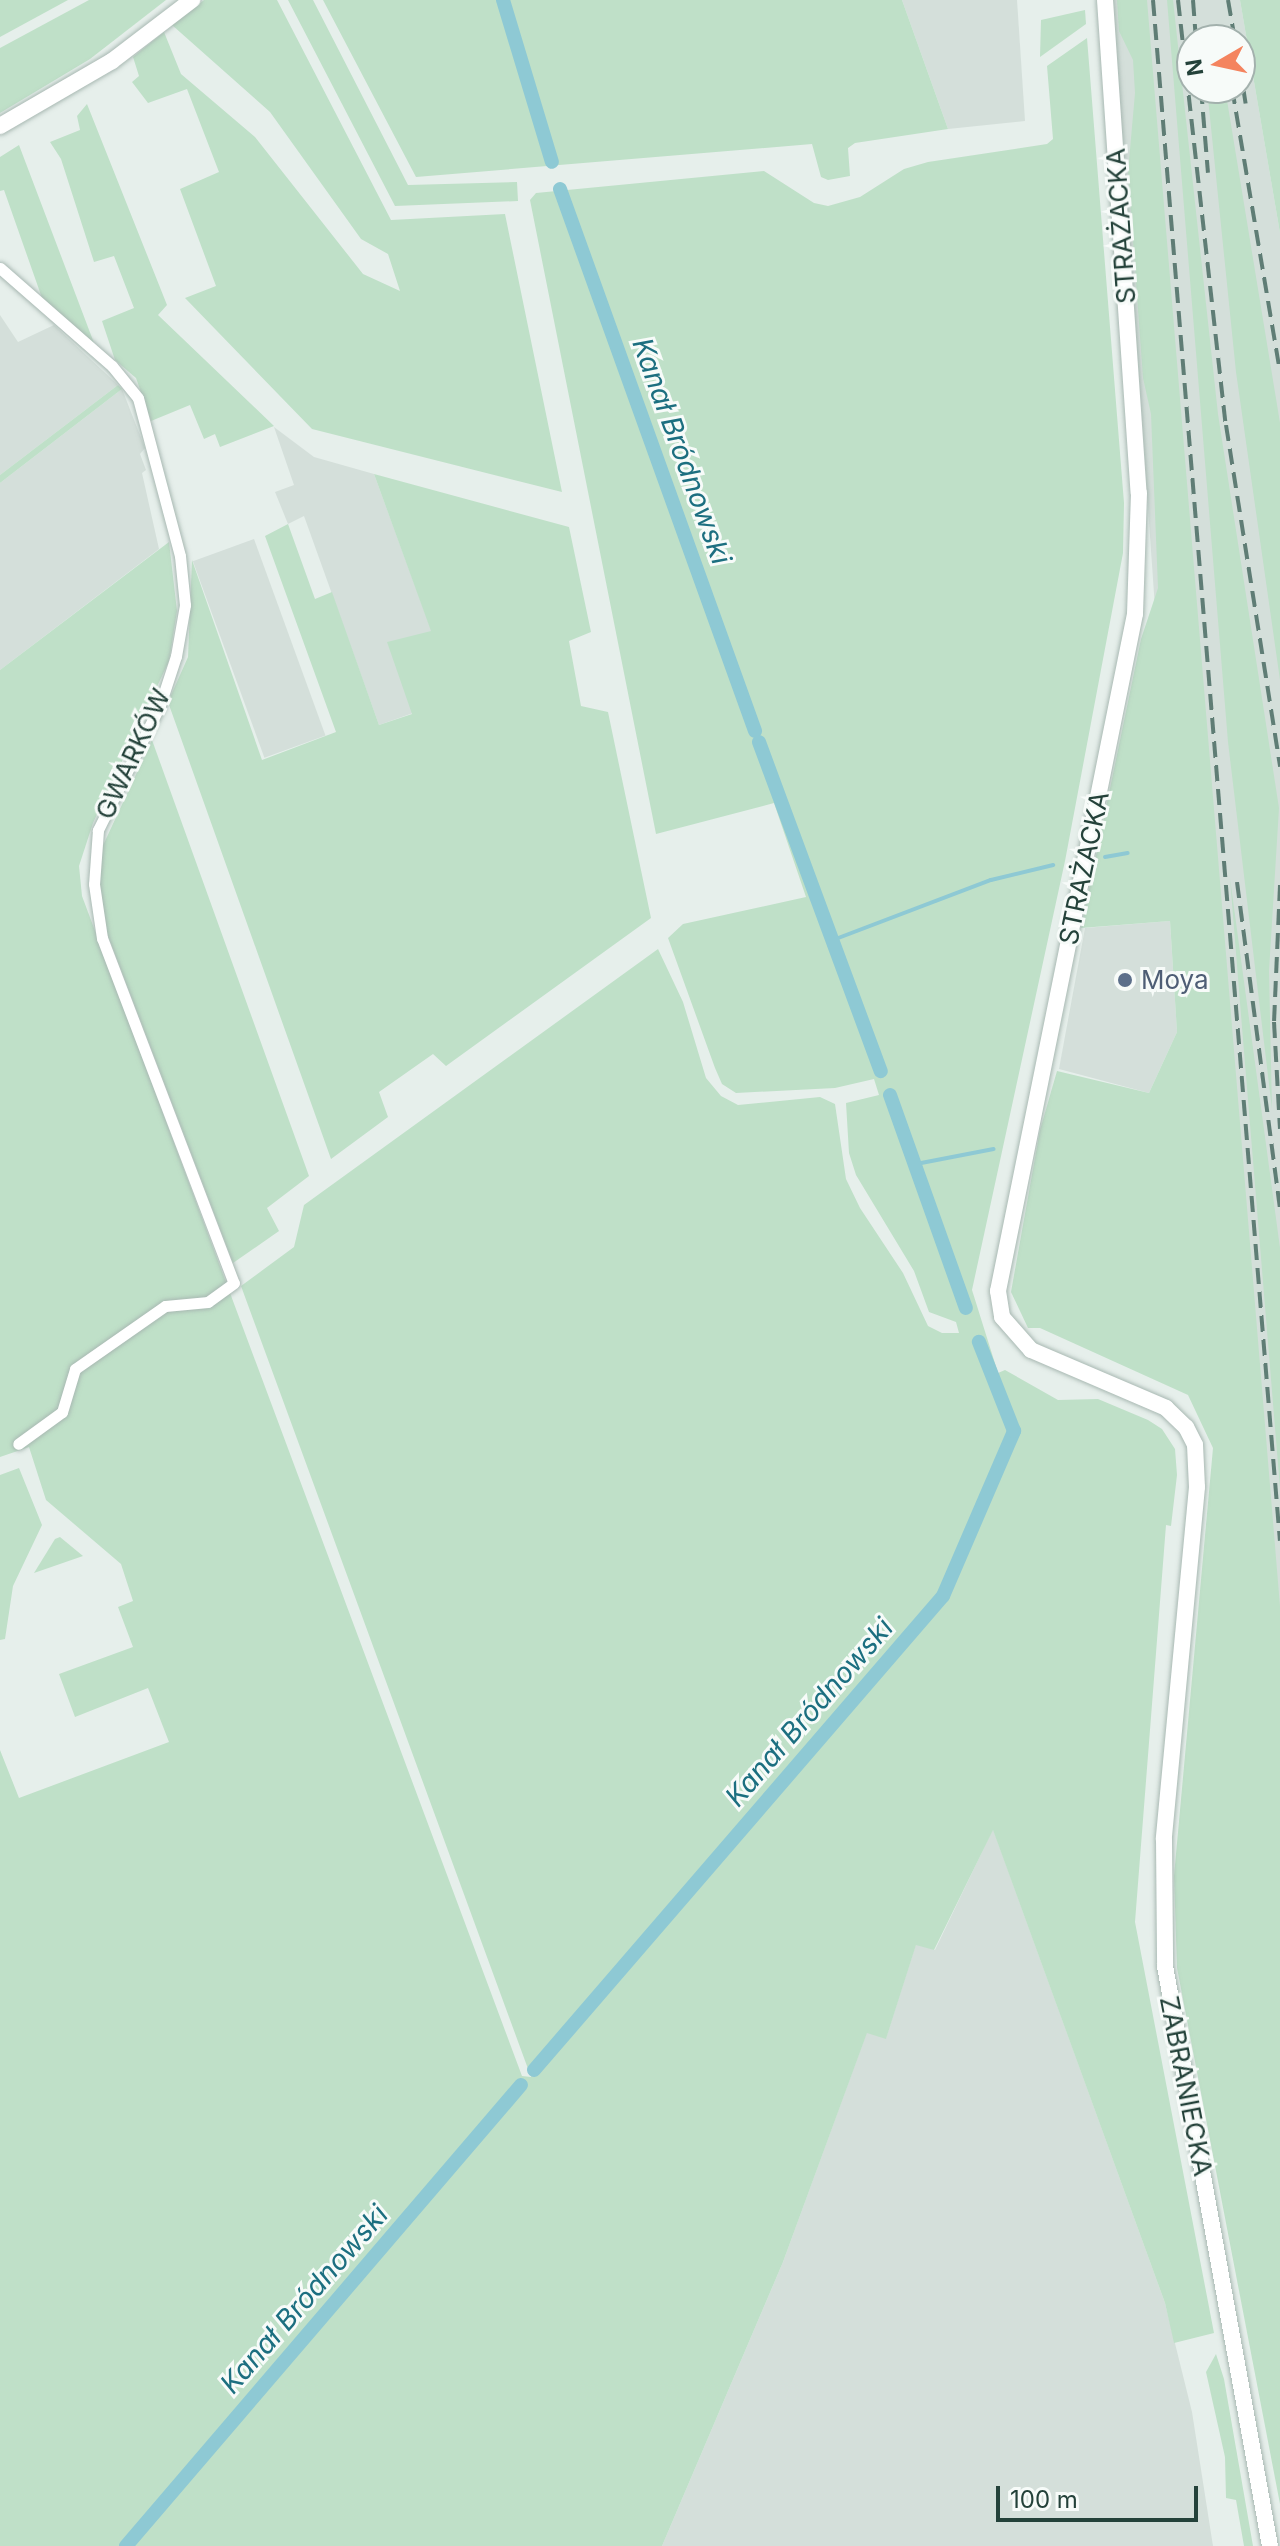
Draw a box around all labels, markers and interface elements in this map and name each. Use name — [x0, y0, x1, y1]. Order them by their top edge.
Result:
north arrow — [1176, 24, 1256, 104]
text: N — [1180, 57, 1208, 78]
street label: STRAŻACKA — [1100, 147, 1142, 305]
water label: Kanał Bródnowski — [625, 333, 739, 569]
street label: GWARKÓW — [89, 684, 177, 824]
street label: STRAŻACKA — [1053, 788, 1115, 948]
place label: Moya — [1141, 964, 1209, 996]
marker: Moya — [1116, 971, 1134, 989]
water label: Kanał Bródnowski — [718, 1611, 900, 1813]
street label: ZABRANIECKA — [1153, 1993, 1219, 2179]
water label: Kanał Bródnowski — [213, 2198, 395, 2400]
scale bar — [1000, 2470, 1202, 2520]
text: 100 m — [1010, 2485, 1078, 2514]

